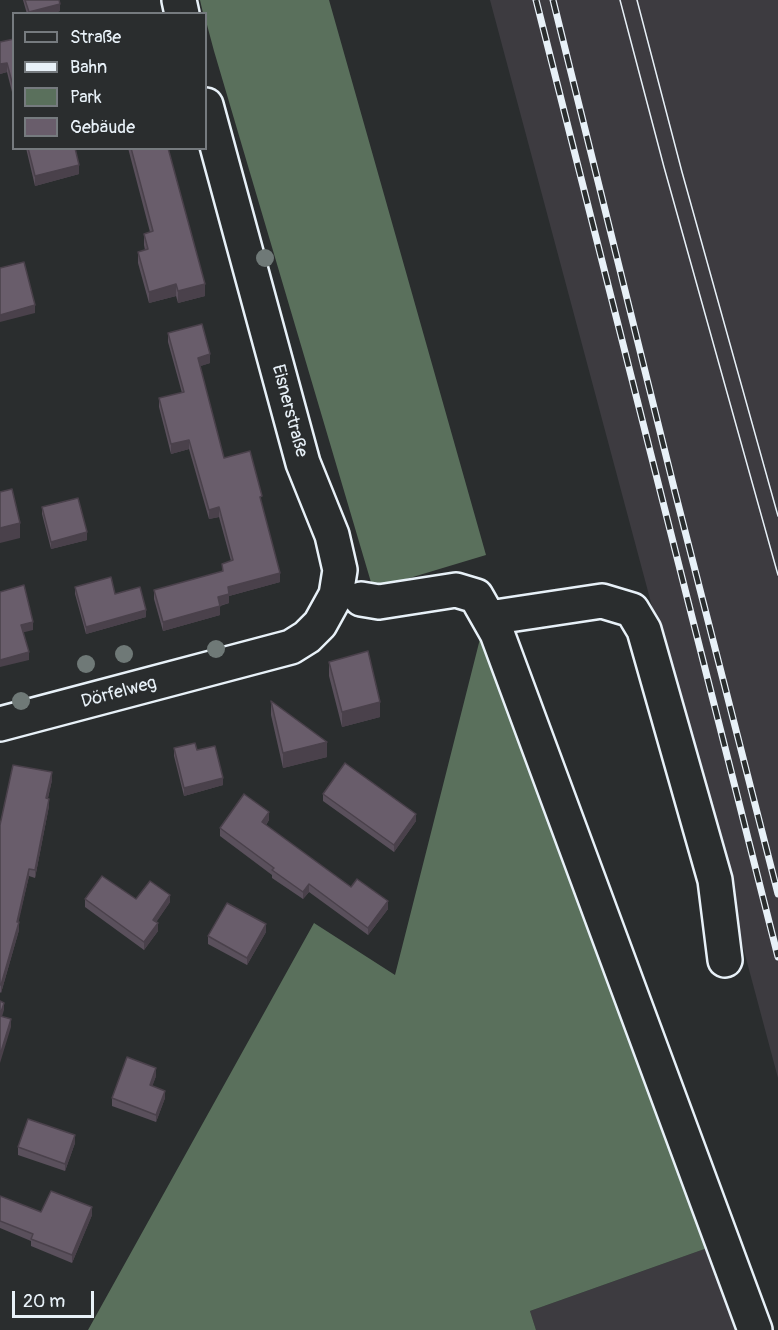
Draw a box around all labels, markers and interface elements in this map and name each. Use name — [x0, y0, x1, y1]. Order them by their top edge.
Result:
legend — [12, 12, 207, 150]
text: Straße — [70, 26, 121, 49]
text: Bahn — [70, 56, 107, 79]
text: Park — [70, 86, 102, 109]
text: Gebäude — [70, 116, 135, 139]
street label: Eisnerstraße — [266, 362, 312, 460]
street label: Dörfelweg — [79, 673, 159, 713]
scale bar — [15, 1279, 98, 1317]
text: 20 m — [23, 1290, 65, 1313]

